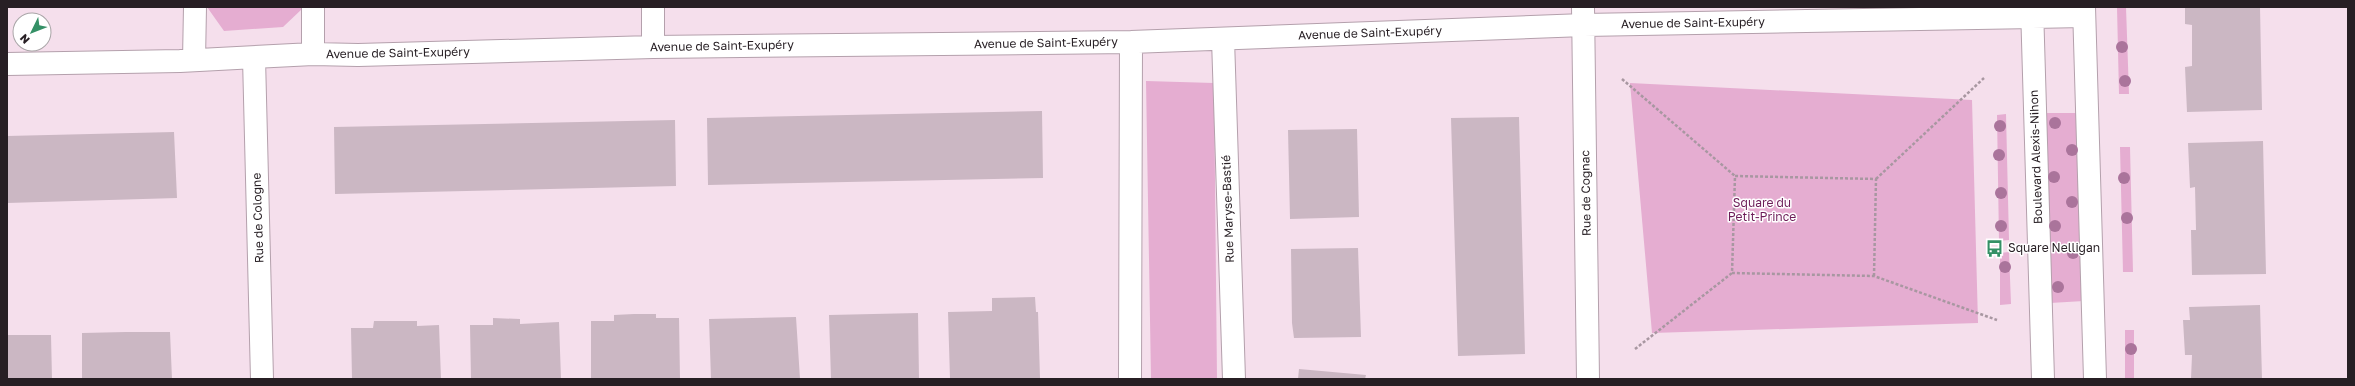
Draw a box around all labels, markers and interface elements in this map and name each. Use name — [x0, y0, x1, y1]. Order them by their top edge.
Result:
north arrow — [12, 12, 52, 52]
street label: Avenue de Saint-Exupéry — [1621, 14, 1765, 31]
street label: Avenue de Saint-Exupéry — [1298, 22, 1442, 43]
text: N — [17, 32, 32, 47]
street label: Avenue de Saint-Exupéry — [974, 34, 1118, 51]
street label: Avenue de Saint-Exupéry — [650, 37, 794, 54]
street label: Avenue de Saint-Exupéry — [326, 44, 470, 61]
street label: Boulevard Alexis-Nihon — [2026, 90, 2045, 224]
street label: Rue de Cognac — [1577, 149, 1594, 236]
street label: Rue Maryse-Bastié — [1218, 155, 1237, 263]
street label: Rue de Cologne — [248, 173, 267, 263]
park label: Square du Petit-Prince — [1728, 195, 1796, 224]
bus stop icon: Square Nelligan — [1985, 238, 2005, 258]
place label: Square Nelligan — [2008, 240, 2100, 255]

